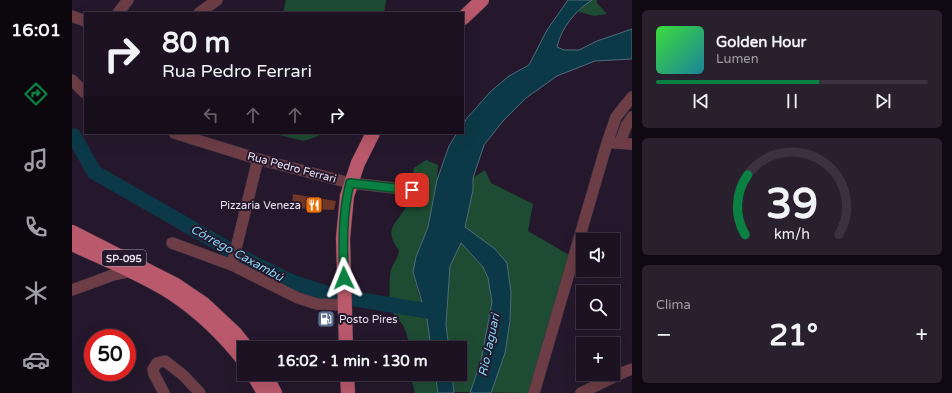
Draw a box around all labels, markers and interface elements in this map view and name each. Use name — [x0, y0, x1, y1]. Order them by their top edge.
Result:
text: 16:01 — [11, 19, 61, 41]
text: 80 m — [162, 26, 230, 60]
icon: right — [96, 28, 148, 80]
text: Golden Hour — [716, 33, 806, 51]
text: Lumen — [716, 51, 759, 67]
text: Rua Pedro Ferrari — [162, 60, 312, 82]
icon: directions — [22, 80, 50, 108]
icon: previous — [690, 90, 712, 112]
icon: pause — [781, 90, 803, 112]
icon: next — [872, 90, 894, 112]
icon: left — [200, 104, 222, 126]
icon: ahead — [242, 104, 264, 126]
icon: ahead — [284, 104, 306, 126]
icon: right — [326, 104, 348, 126]
icon: music — [22, 146, 50, 174]
street label: Rua Pedro Ferrari — [246, 149, 338, 186]
pin — [395, 173, 429, 207]
icon: arrive — [401, 179, 423, 201]
text: 39 — [766, 179, 818, 229]
restaurant icon: Pizzaria Veneza — [304, 195, 324, 215]
place label: Pizzaria Veneza — [220, 199, 301, 212]
icon: phone — [22, 213, 50, 241]
water label: Córrego Caxambú — [188, 222, 286, 285]
text: km/h — [774, 225, 810, 242]
map controls — [576, 233, 620, 381]
button: sound — [576, 233, 620, 277]
road number: SP-095 — [102, 250, 146, 266]
position arrow — [323, 257, 365, 299]
icon: climate — [22, 279, 50, 307]
button: search — [576, 285, 620, 329]
text: Clima — [656, 297, 691, 313]
fuel station icon: Posto Pires — [316, 309, 336, 329]
water label: Rio Jaguari — [476, 311, 503, 378]
place label: Posto Pires — [339, 313, 397, 326]
text: 21° — [769, 317, 818, 354]
text: − — [656, 322, 672, 348]
text: + — [916, 322, 928, 348]
speed limit sign: 50 — [84, 329, 136, 381]
button: + — [576, 337, 620, 381]
icon: car — [22, 346, 50, 374]
text: 16:02 · 1 min · 130 m — [277, 352, 427, 370]

